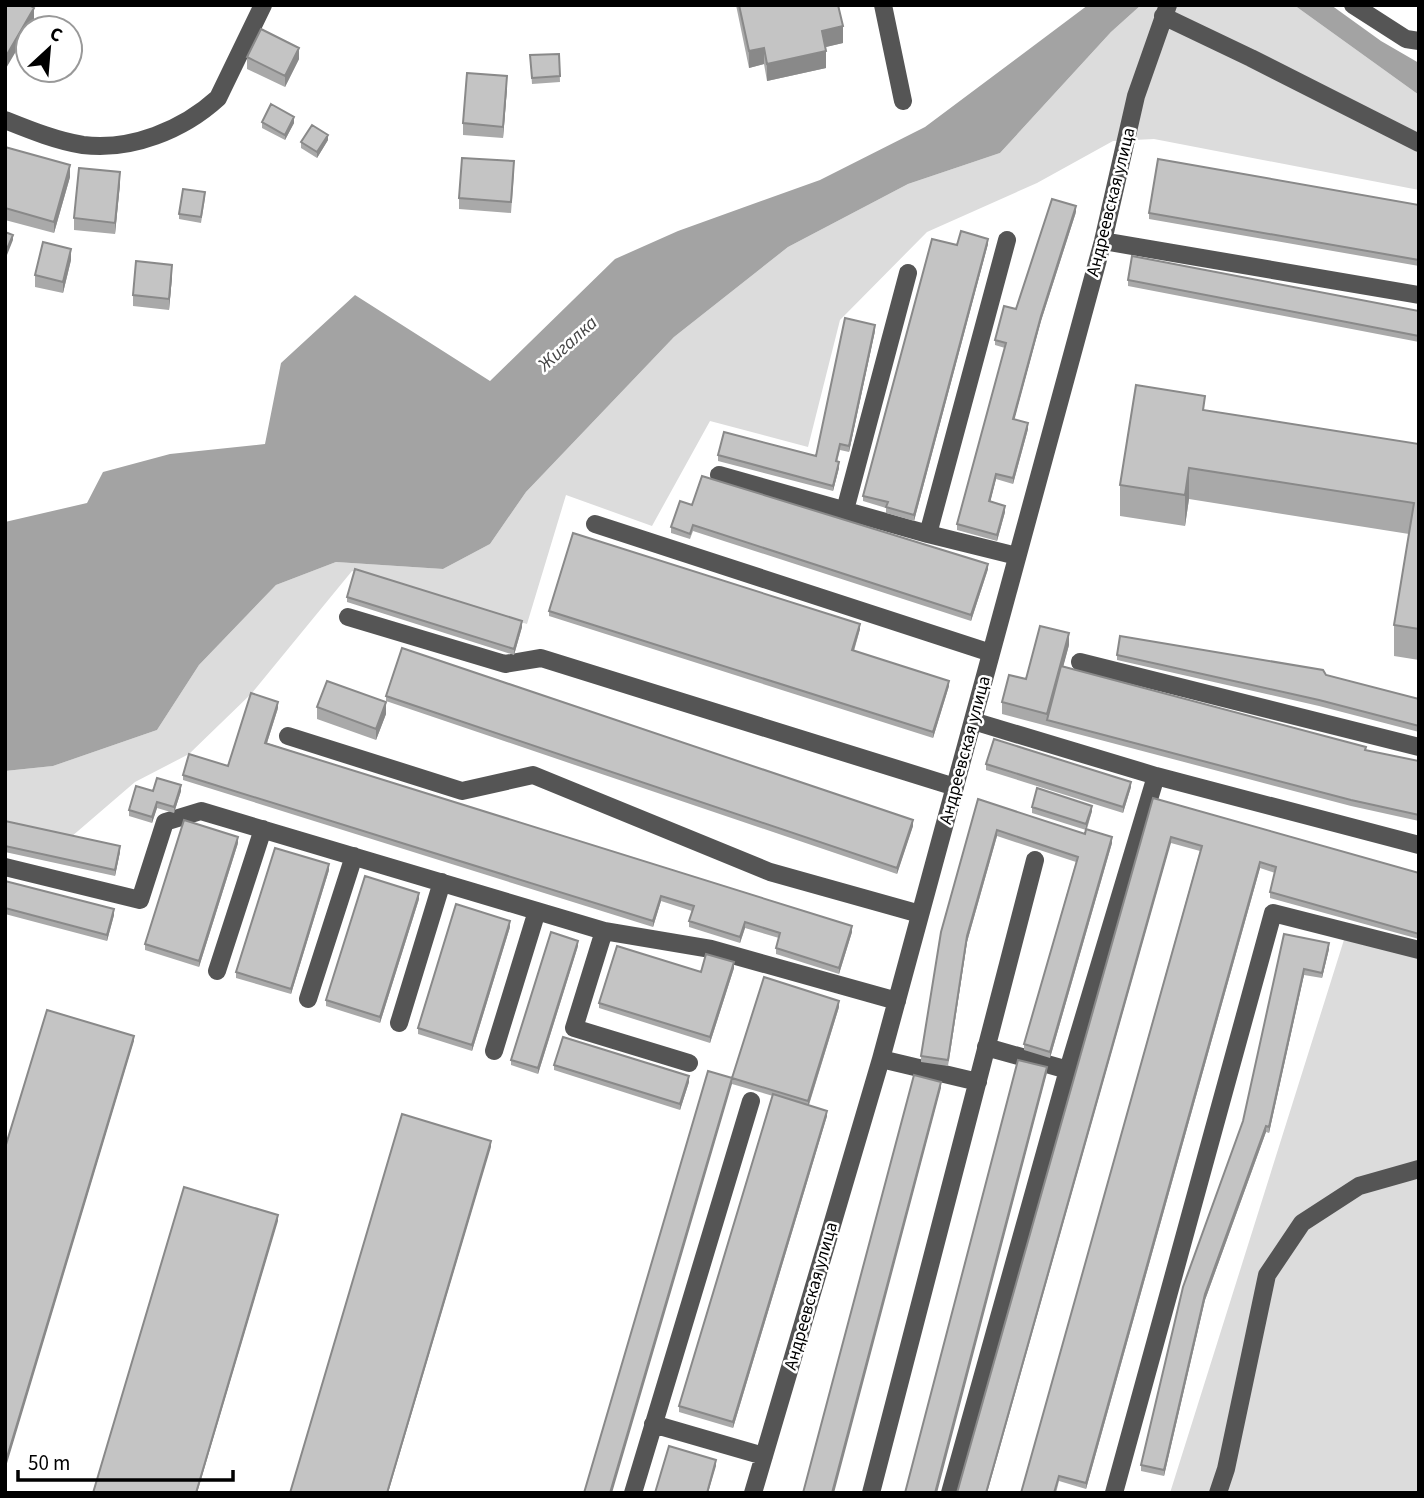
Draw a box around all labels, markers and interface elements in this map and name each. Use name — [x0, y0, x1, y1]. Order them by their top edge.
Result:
north arrow — [14, 14, 84, 84]
text: С — [45, 21, 67, 50]
street label: Андреевская улица — [1080, 125, 1142, 279]
water label: Жигалка — [532, 310, 604, 379]
street label: Андреевская улица — [933, 673, 997, 827]
street label: Андреевская улица — [778, 1219, 844, 1373]
scale bar — [18, 1438, 233, 1482]
text: 50 m — [28, 1448, 70, 1478]

